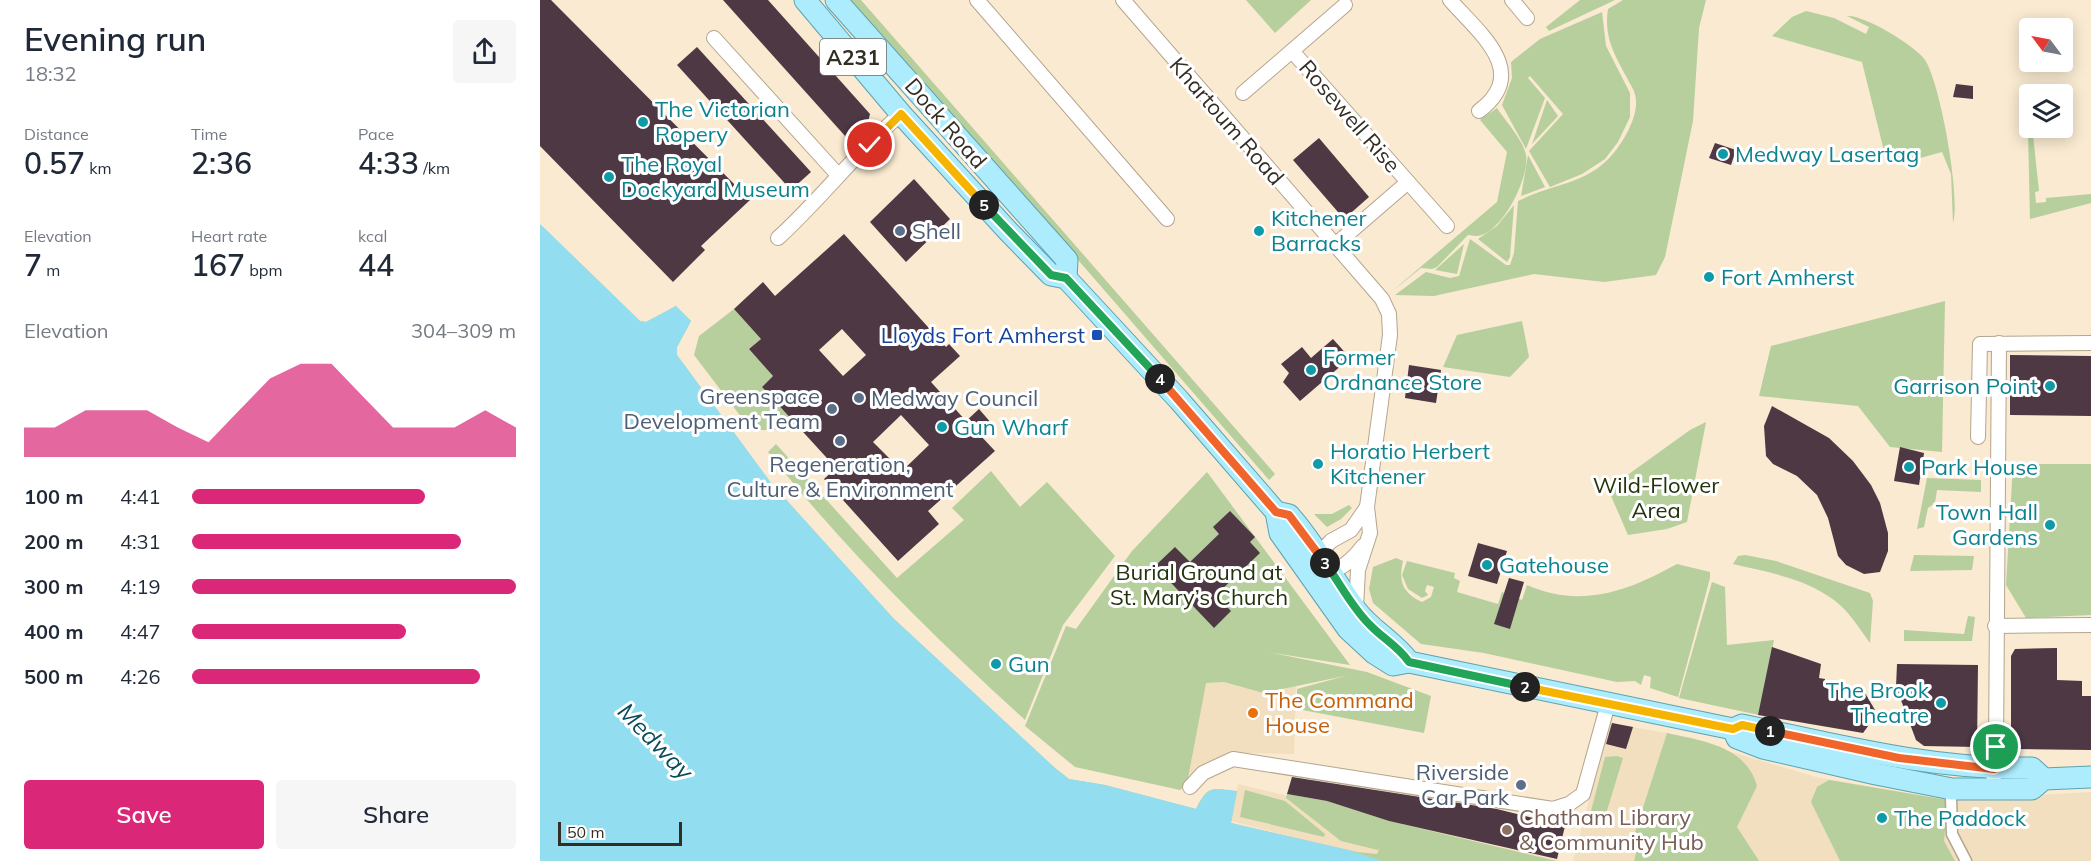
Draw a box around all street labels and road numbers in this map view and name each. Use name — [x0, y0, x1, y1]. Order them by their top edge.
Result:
road number: A231 — [820, 39, 886, 75]
street label: Khartoum Road — [1164, 51, 1290, 191]
street label: Rosewell Rise — [1293, 54, 1407, 178]
street label: Dock Road — [899, 72, 993, 174]

